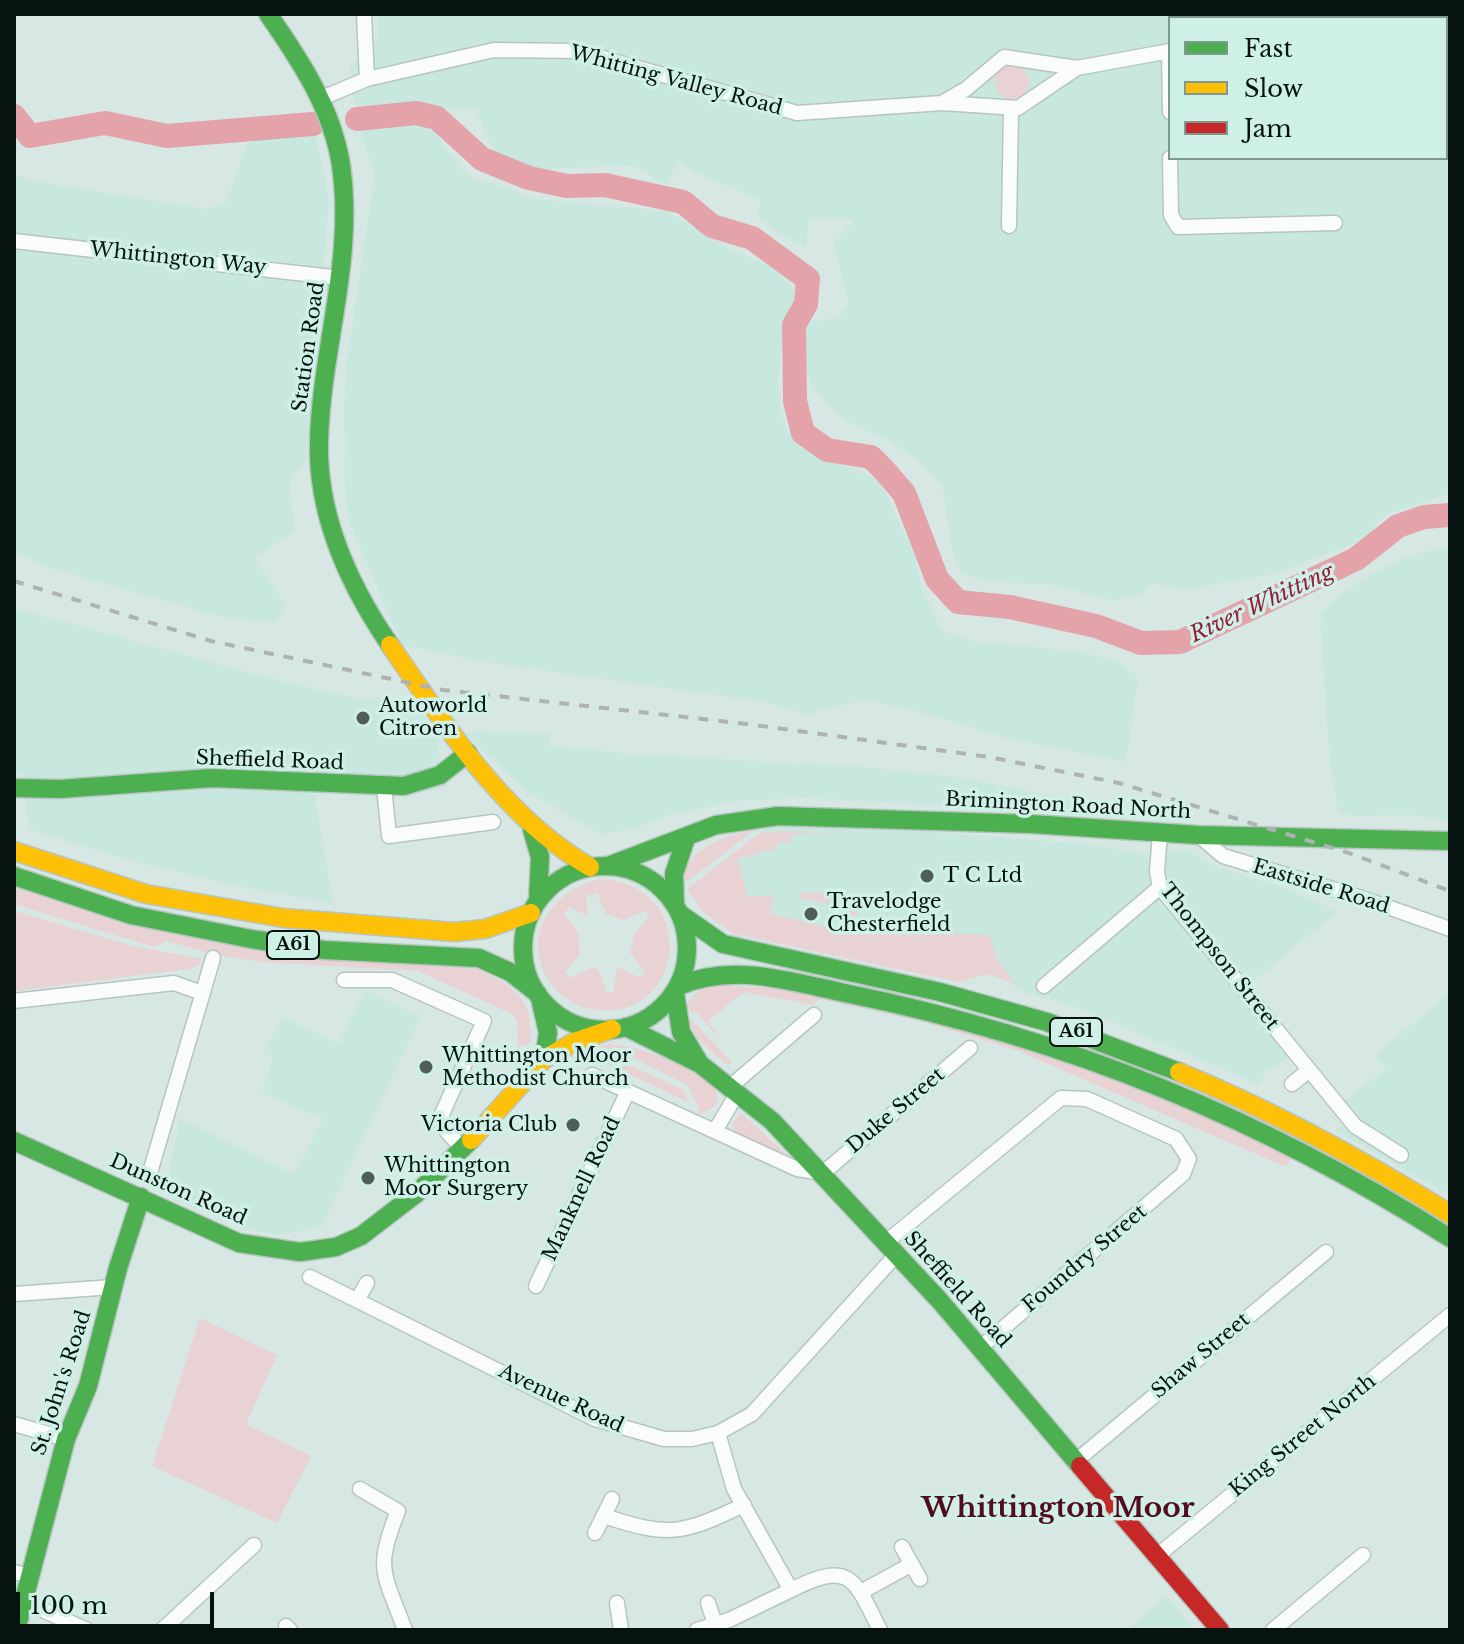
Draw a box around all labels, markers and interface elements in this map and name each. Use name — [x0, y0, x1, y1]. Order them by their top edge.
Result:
legend — [1168, 16, 1448, 160]
text: Fast — [1244, 34, 1292, 63]
street label: Whitting Valley Road — [567, 41, 785, 121]
text: Slow — [1244, 74, 1303, 103]
text: Jam — [1244, 114, 1292, 143]
street label: Whittington Way — [88, 238, 268, 280]
street label: Station Road — [288, 280, 330, 414]
water label: River Whitting — [1186, 559, 1338, 649]
place label: Autoworld Citroen — [379, 694, 487, 741]
marker: Autoworld Citroen — [354, 709, 372, 727]
street label: Sheffield Road — [196, 746, 344, 776]
street label: Brimington Road North — [944, 788, 1192, 824]
street label: Eastside Road — [1250, 855, 1392, 919]
place label: T C Ltd — [943, 864, 1022, 888]
marker: T C Ltd — [918, 867, 936, 885]
street label: Thompson Street — [1154, 879, 1284, 1035]
place label: Travelodge Chesterfield — [827, 890, 950, 937]
marker: Travelodge Chesterfield — [802, 905, 820, 923]
road number: A61 — [267, 931, 319, 959]
road number: A61 — [1050, 1018, 1102, 1046]
place label: Whittington Moor Methodist Church — [442, 1044, 631, 1091]
marker: Whittington Moor Methodist Church — [417, 1058, 435, 1076]
street label: Duke Street — [842, 1063, 950, 1159]
place label: Victoria Club — [421, 1113, 557, 1137]
street label: Manknell Road — [538, 1113, 626, 1265]
marker: Victoria Club — [564, 1116, 582, 1134]
street label: Dunston Road — [106, 1149, 250, 1231]
place label: Whittington Moor Surgery — [384, 1154, 528, 1201]
marker: Whittington Moor Surgery — [359, 1169, 377, 1187]
street label: Foundry Street — [1018, 1200, 1152, 1318]
street label: Sheffield Road — [899, 1227, 1015, 1353]
street label: St. John's Road — [27, 1307, 97, 1459]
street label: Shaw Street — [1147, 1308, 1255, 1404]
street label: Avenue Road — [495, 1360, 627, 1438]
street label: King Street North — [1225, 1370, 1381, 1502]
district label: Whittington Moor — [921, 1492, 1195, 1526]
scale bar — [20, 1576, 218, 1626]
text: 100 m — [30, 1591, 108, 1620]

